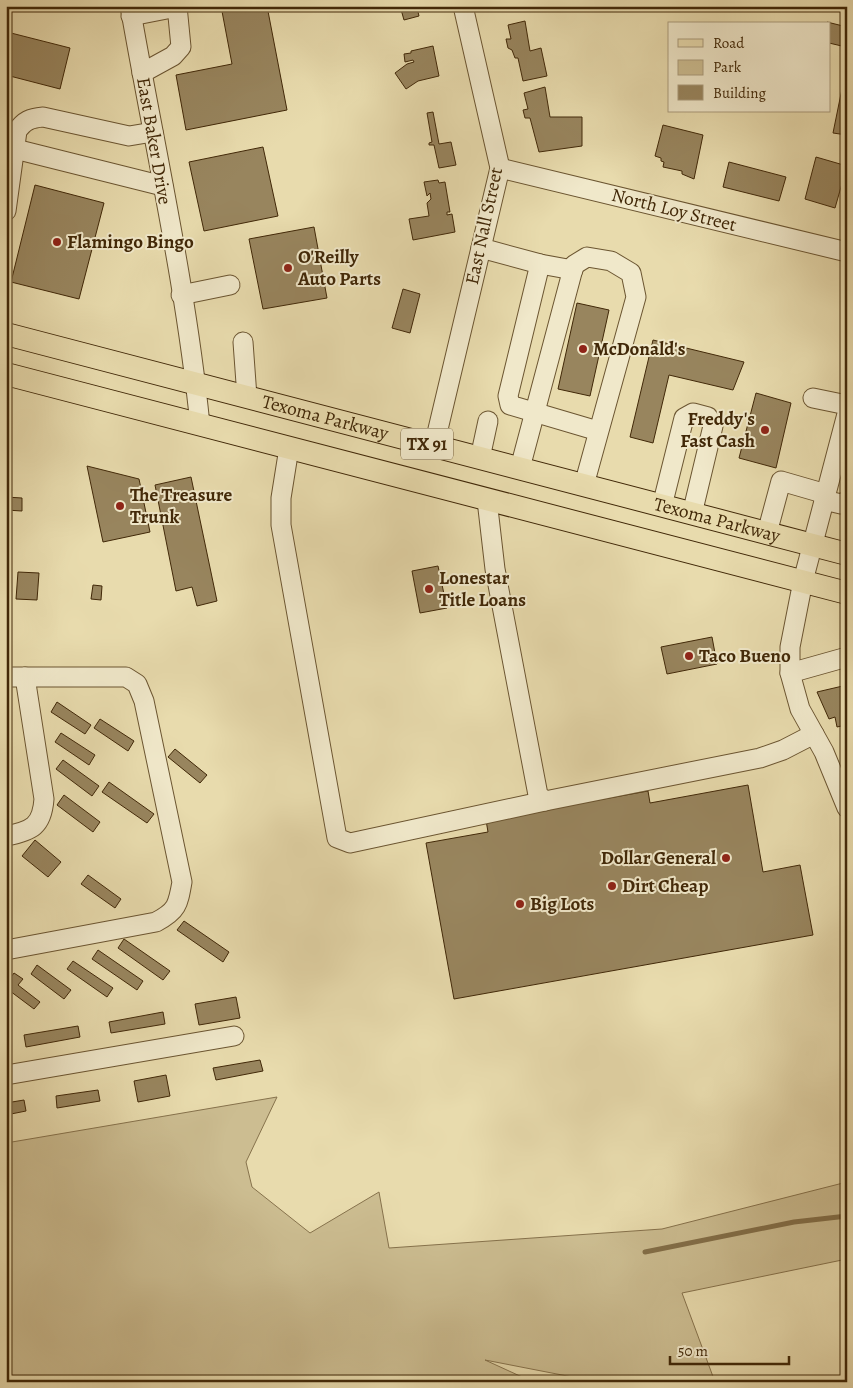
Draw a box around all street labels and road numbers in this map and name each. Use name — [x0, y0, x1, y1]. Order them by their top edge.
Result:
street label: East Baker Drive — [130, 75, 178, 207]
street label: East Nall Street — [459, 165, 509, 287]
street label: North Loy Street — [609, 182, 739, 238]
street label: Texoma Parkway — [259, 389, 392, 447]
road number: TX 91 — [401, 428, 453, 459]
street label: Texoma Parkway — [651, 491, 784, 549]

